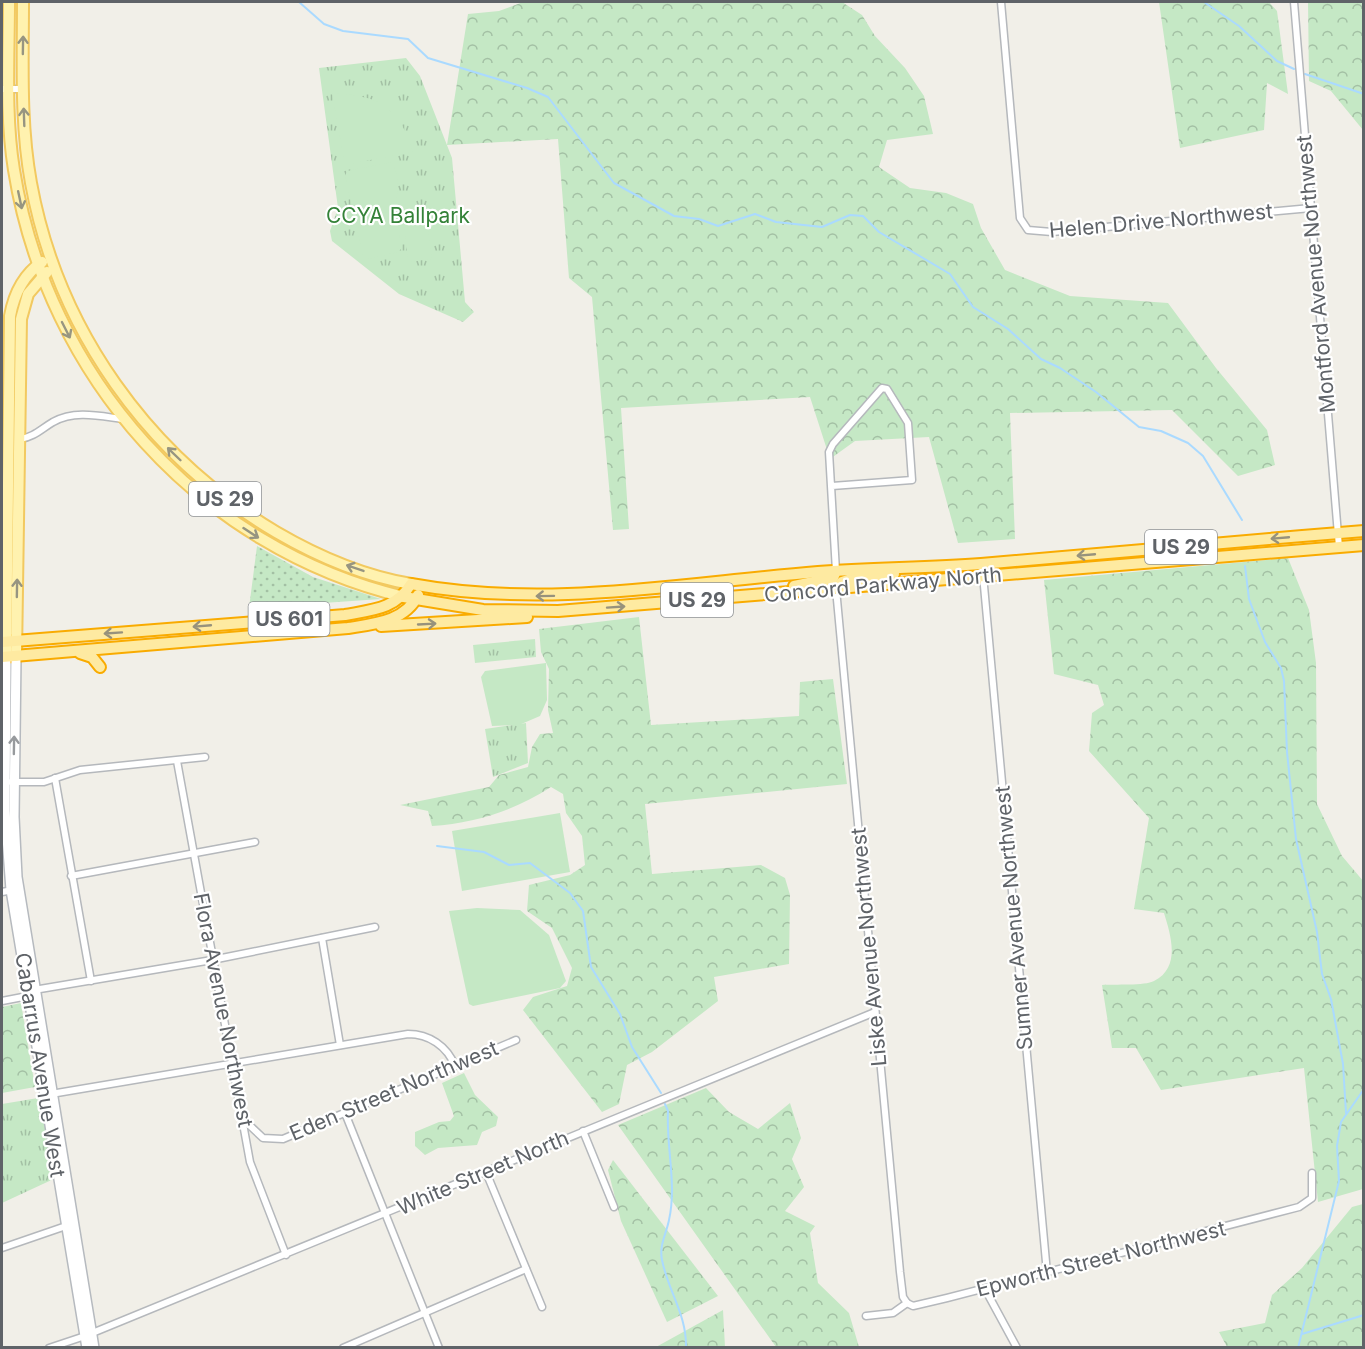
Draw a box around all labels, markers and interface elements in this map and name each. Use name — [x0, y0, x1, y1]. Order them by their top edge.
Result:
one-way arrow — [17, 36, 29, 56]
one-way arrow — [18, 108, 29, 128]
street label: Montford Avenue Northwest — [1291, 134, 1340, 414]
one-way arrow — [15, 190, 26, 209]
street label: Helen Drive Northwest — [1048, 198, 1274, 243]
park label: CCYA Ballpark — [326, 203, 471, 228]
one-way arrow — [61, 320, 72, 338]
one-way arrow — [166, 447, 181, 462]
road number: US 29 — [189, 482, 261, 516]
one-way arrow — [242, 528, 259, 540]
road number: US 29 — [1145, 530, 1217, 564]
one-way arrow — [1270, 533, 1290, 544]
one-way arrow — [1076, 550, 1096, 561]
one-way arrow — [346, 562, 365, 573]
street label: Concord Parkway North — [763, 562, 1003, 607]
one-way arrow — [11, 578, 23, 598]
road number: US 29 — [661, 583, 733, 617]
one-way arrow — [536, 591, 556, 602]
one-way arrow — [606, 601, 626, 612]
road number: US 601 — [248, 602, 330, 636]
one-way arrow — [417, 618, 437, 629]
one-way arrow — [193, 621, 212, 632]
one-way arrow — [103, 628, 123, 639]
one-way arrow — [8, 736, 20, 756]
street label: Sumner Avenue Northwest — [989, 785, 1038, 1051]
street label: Liske Avenue Northwest — [846, 826, 891, 1068]
street label: Flora Avenue Northwest — [188, 891, 259, 1129]
street label: Cabarrus Avenue West — [10, 951, 71, 1179]
street label: Eden Street Northwest — [286, 1035, 502, 1146]
street label: White Street North — [393, 1125, 572, 1220]
street label: Epworth Street Northwest — [974, 1215, 1228, 1302]

